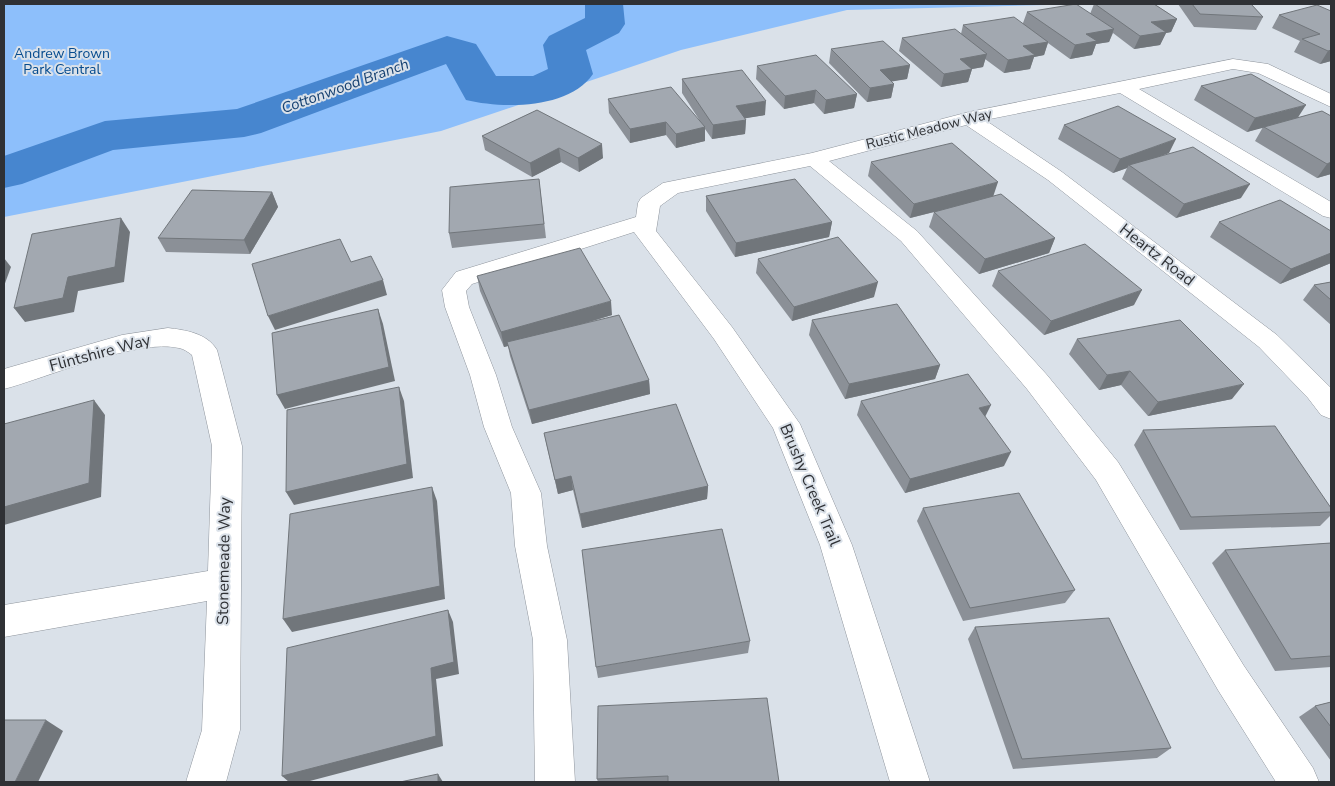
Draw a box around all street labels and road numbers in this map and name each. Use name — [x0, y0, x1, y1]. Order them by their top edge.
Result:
street label: Rustic Meadow Way — [864, 104, 995, 154]
street label: Heartz Road — [1115, 219, 1199, 291]
street label: Flintshire Way — [47, 329, 154, 377]
street label: Brushy Creek Trail — [774, 420, 846, 550]
street label: Stonemeade Way — [212, 496, 236, 625]

